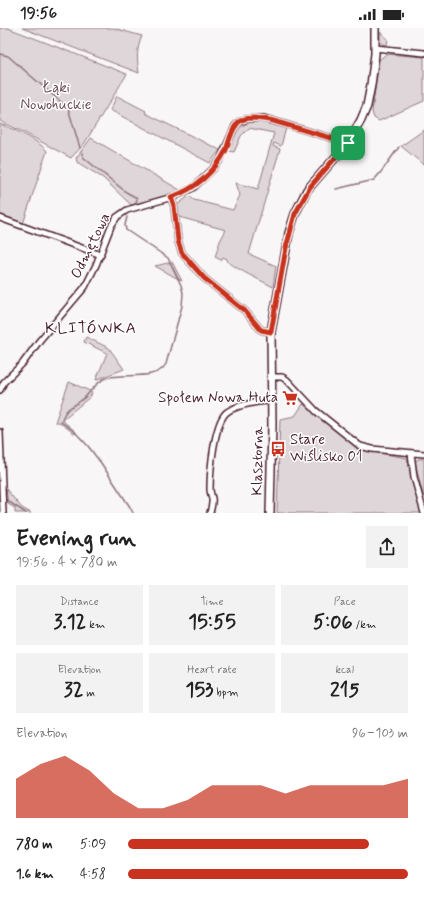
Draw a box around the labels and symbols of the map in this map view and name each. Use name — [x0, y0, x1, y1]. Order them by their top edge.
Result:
park label: Łąki Nowohuckie — [20, 78, 92, 115]
pin — [331, 126, 365, 160]
street label: Odmętowa — [67, 210, 115, 282]
district label: KLITÓWKA — [45, 318, 137, 339]
place label: Społem Nowa Huta — [158, 388, 278, 408]
supermarket icon: Społem Nowa Huta — [281, 389, 299, 407]
street label: Klasztorna — [247, 425, 269, 496]
place label: Stare Wiślisko 01 — [290, 430, 362, 467]
bus stop icon: Stare Wiślisko 01 — [269, 440, 287, 458]

